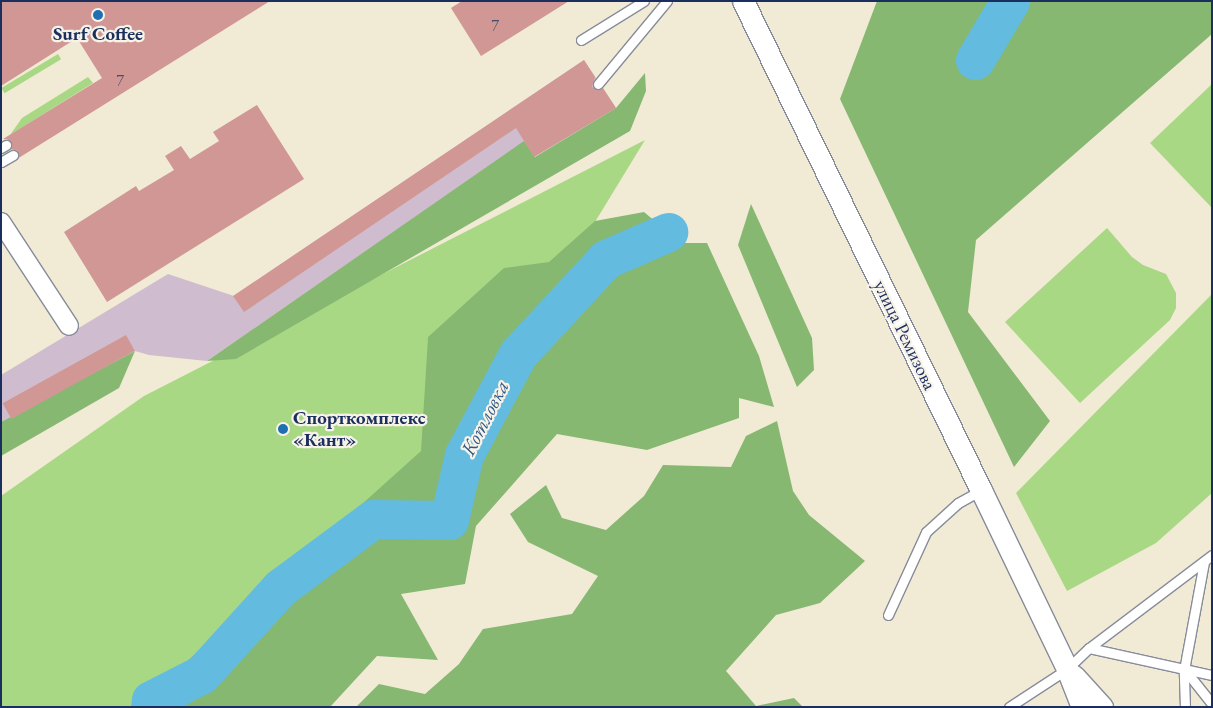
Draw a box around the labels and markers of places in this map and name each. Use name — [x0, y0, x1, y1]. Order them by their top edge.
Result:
marker: Surf Coffee — [92, 9, 104, 21]
place label: Surf Coffee — [53, 23, 143, 45]
place label: Спорткомплекс «Кант» — [293, 407, 425, 451]
marker: Спорткомплекс «Кант» — [277, 423, 289, 435]

